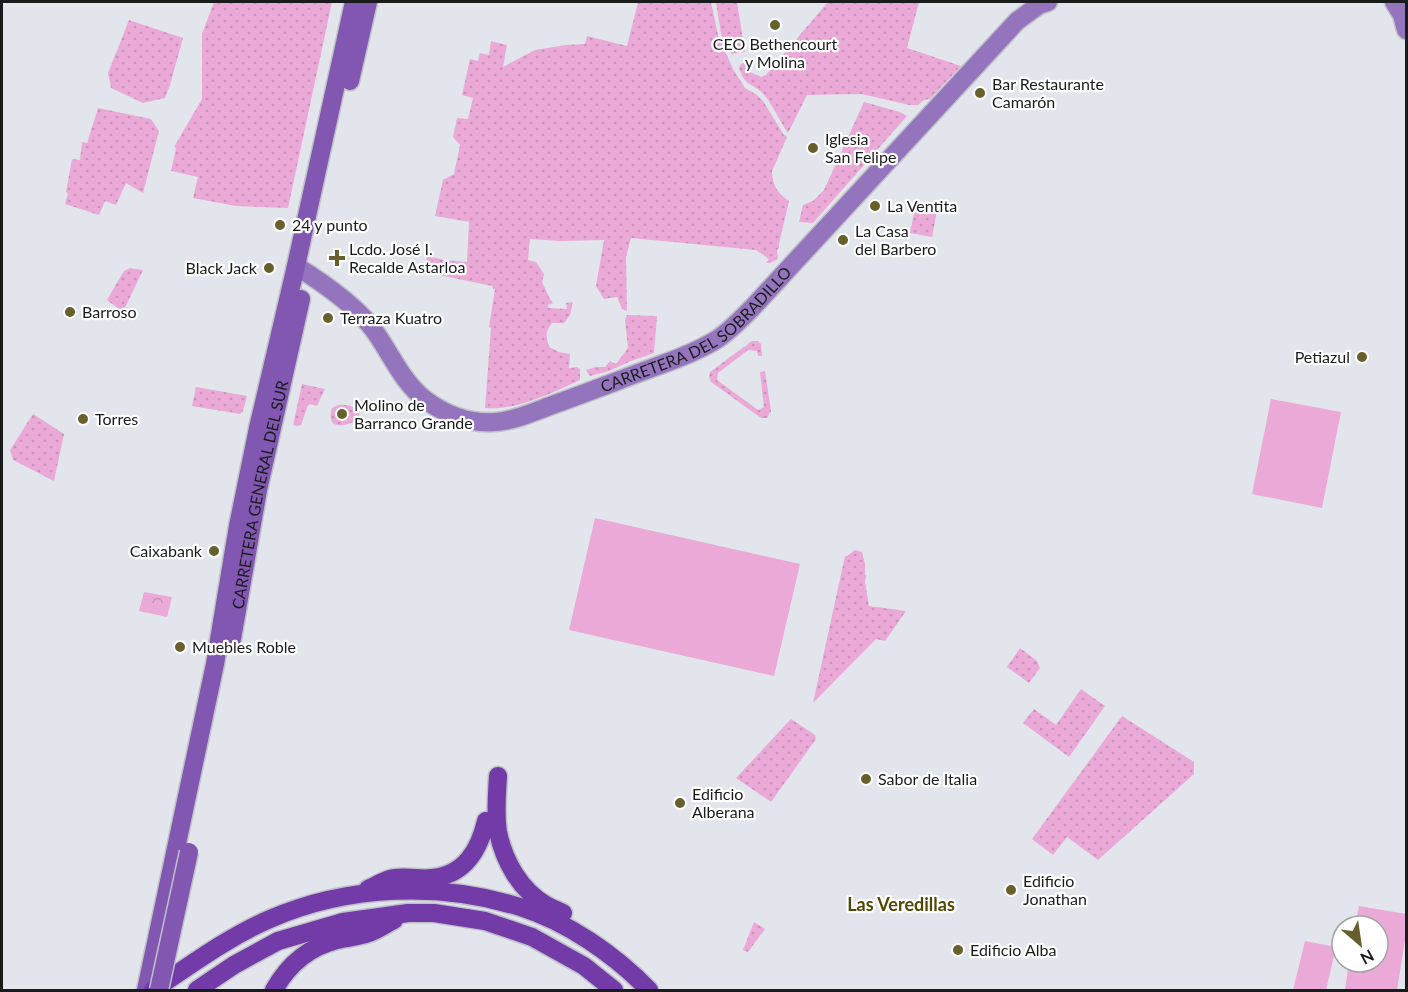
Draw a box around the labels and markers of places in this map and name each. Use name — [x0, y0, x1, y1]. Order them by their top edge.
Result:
marker: CEO Bethencourt y Molina — [768, 18, 782, 32]
place label: CEO Bethencourt y Molina — [713, 34, 837, 71]
place label: Bar Restaurante Camarón — [992, 74, 1104, 111]
marker: Bar Restaurante Camarón — [973, 86, 987, 100]
place label: Iglesia San Felipe — [825, 129, 896, 166]
marker: Iglesia San Felipe — [806, 141, 820, 155]
place label: La Ventita — [887, 196, 957, 215]
marker: La Ventita — [868, 199, 882, 213]
place label: 24 y punto — [292, 215, 368, 234]
marker: 24 y punto — [273, 218, 287, 232]
place label: La Casa del Barbero — [855, 221, 936, 258]
marker: La Casa del Barbero — [836, 233, 850, 247]
place label: Lcdo. José I. Recalde Astarloa — [349, 239, 465, 276]
marker: Lcdo. José I. Recalde Astarloa — [330, 251, 344, 265]
place label: Black Jack — [186, 258, 258, 277]
marker: Black Jack — [262, 261, 276, 275]
place label: Barroso — [82, 302, 137, 321]
marker: Barroso — [63, 305, 77, 319]
place label: Terraza Kuatro — [340, 308, 442, 327]
marker: Terraza Kuatro — [321, 311, 335, 325]
place label: Petiazul — [1295, 347, 1350, 366]
marker: Petiazul — [1355, 350, 1369, 364]
place label: Molino de Barranco Grande — [354, 395, 473, 432]
marker: Molino de Barranco Grande — [335, 407, 349, 421]
place label: Torres — [95, 409, 138, 428]
marker: Torres — [76, 412, 90, 426]
place label: Caixabank — [130, 541, 203, 560]
marker: Caixabank — [207, 544, 221, 558]
place label: Muebles Roble — [192, 637, 296, 656]
marker: Muebles Roble — [173, 640, 187, 654]
place label: Sabor de Italia — [878, 769, 977, 788]
marker: Sabor de Italia — [859, 772, 873, 786]
place label: Edificio Alberana — [692, 784, 755, 821]
marker: Edificio Alberana — [673, 796, 687, 810]
place label: Edificio Jonathan — [1023, 871, 1087, 908]
marker: Edificio Jonathan — [1004, 883, 1018, 897]
place label: Edificio Alba — [970, 940, 1056, 959]
marker: Edificio Alba — [951, 943, 965, 957]

